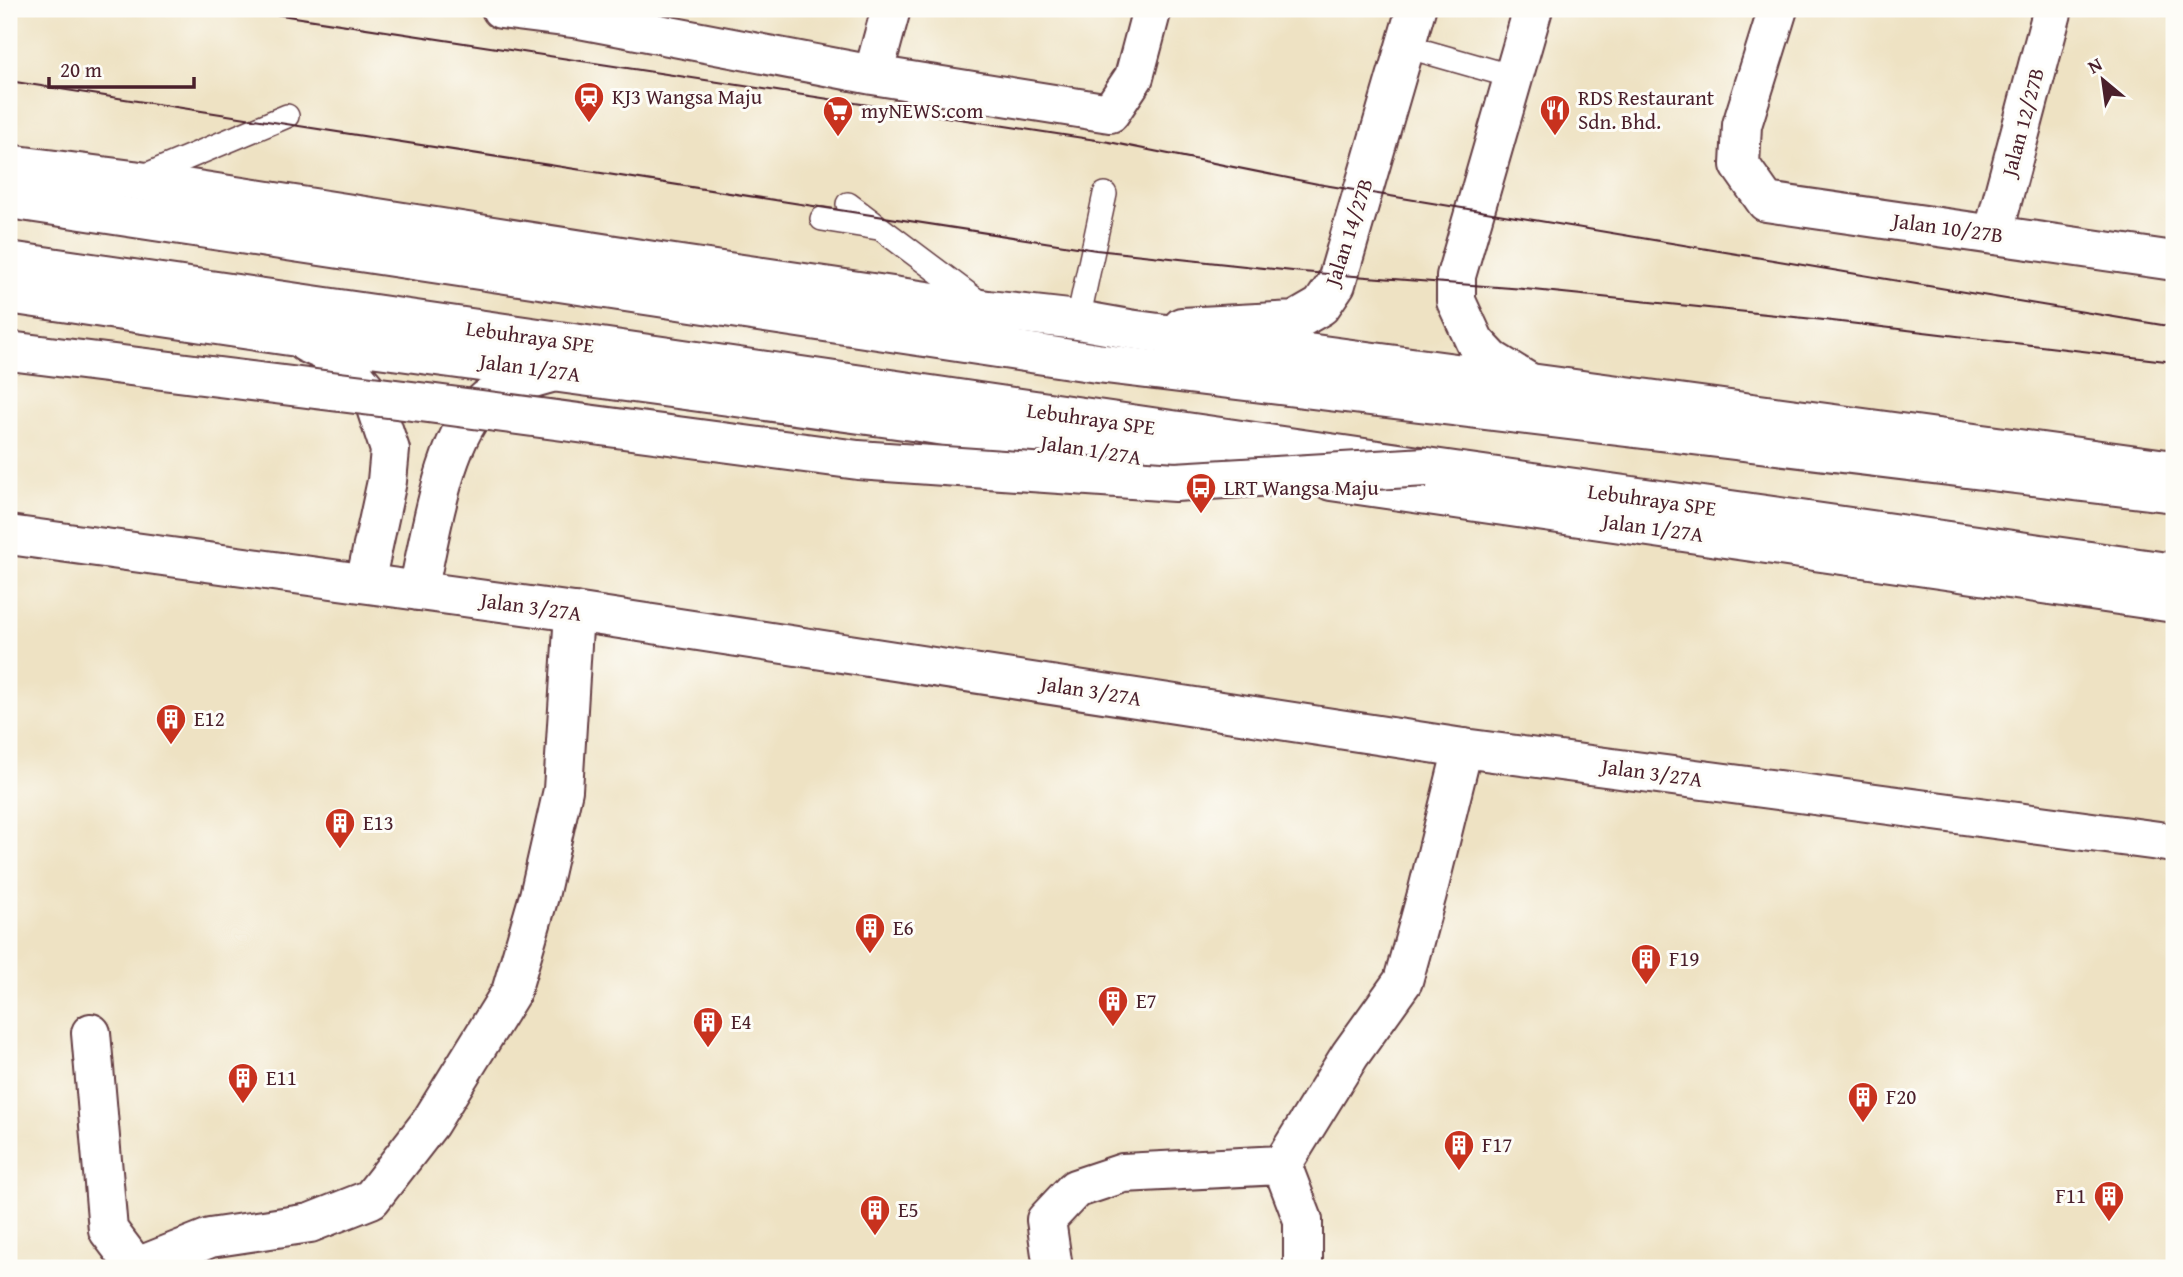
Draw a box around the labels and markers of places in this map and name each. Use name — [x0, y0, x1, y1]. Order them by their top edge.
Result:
station icon: KJ3 Wangsa Maju — [572, 80, 606, 124]
place label: KJ3 Wangsa Maju — [612, 81, 763, 112]
place label: RDS Restaurant Sdn. Bhd. — [1578, 82, 1715, 137]
restaurant icon: RDS Restaurant Sdn. Bhd. — [1538, 93, 1572, 137]
supermarket icon: myNEWS.com — [821, 94, 855, 138]
place label: myNEWS.com — [861, 95, 983, 126]
bus stop icon: LRT Wangsa Maju — [1184, 471, 1218, 515]
place label: LRT Wangsa Maju — [1224, 472, 1379, 503]
building icon: E12 — [154, 702, 188, 746]
place label: E12 — [194, 703, 225, 734]
building icon: E13 — [323, 806, 357, 850]
place label: E13 — [363, 807, 394, 838]
building icon: E6 — [853, 911, 887, 955]
place label: E6 — [893, 912, 914, 943]
building icon: F19 — [1629, 942, 1663, 986]
place label: F19 — [1669, 943, 1699, 974]
building icon: E7 — [1096, 984, 1130, 1028]
place label: E7 — [1136, 985, 1157, 1016]
building icon: E4 — [691, 1005, 725, 1049]
place label: E4 — [731, 1006, 752, 1037]
building icon: E11 — [226, 1061, 260, 1105]
place label: E11 — [266, 1062, 297, 1093]
building icon: F20 — [1846, 1080, 1880, 1124]
place label: F20 — [1886, 1081, 1916, 1112]
building icon: F17 — [1442, 1128, 1476, 1172]
place label: F17 — [1482, 1129, 1512, 1160]
building icon: F11 — [2092, 1179, 2126, 1223]
place label: F11 — [2056, 1180, 2086, 1211]
building icon: E5 — [858, 1193, 892, 1237]
place label: E5 — [898, 1194, 919, 1225]

